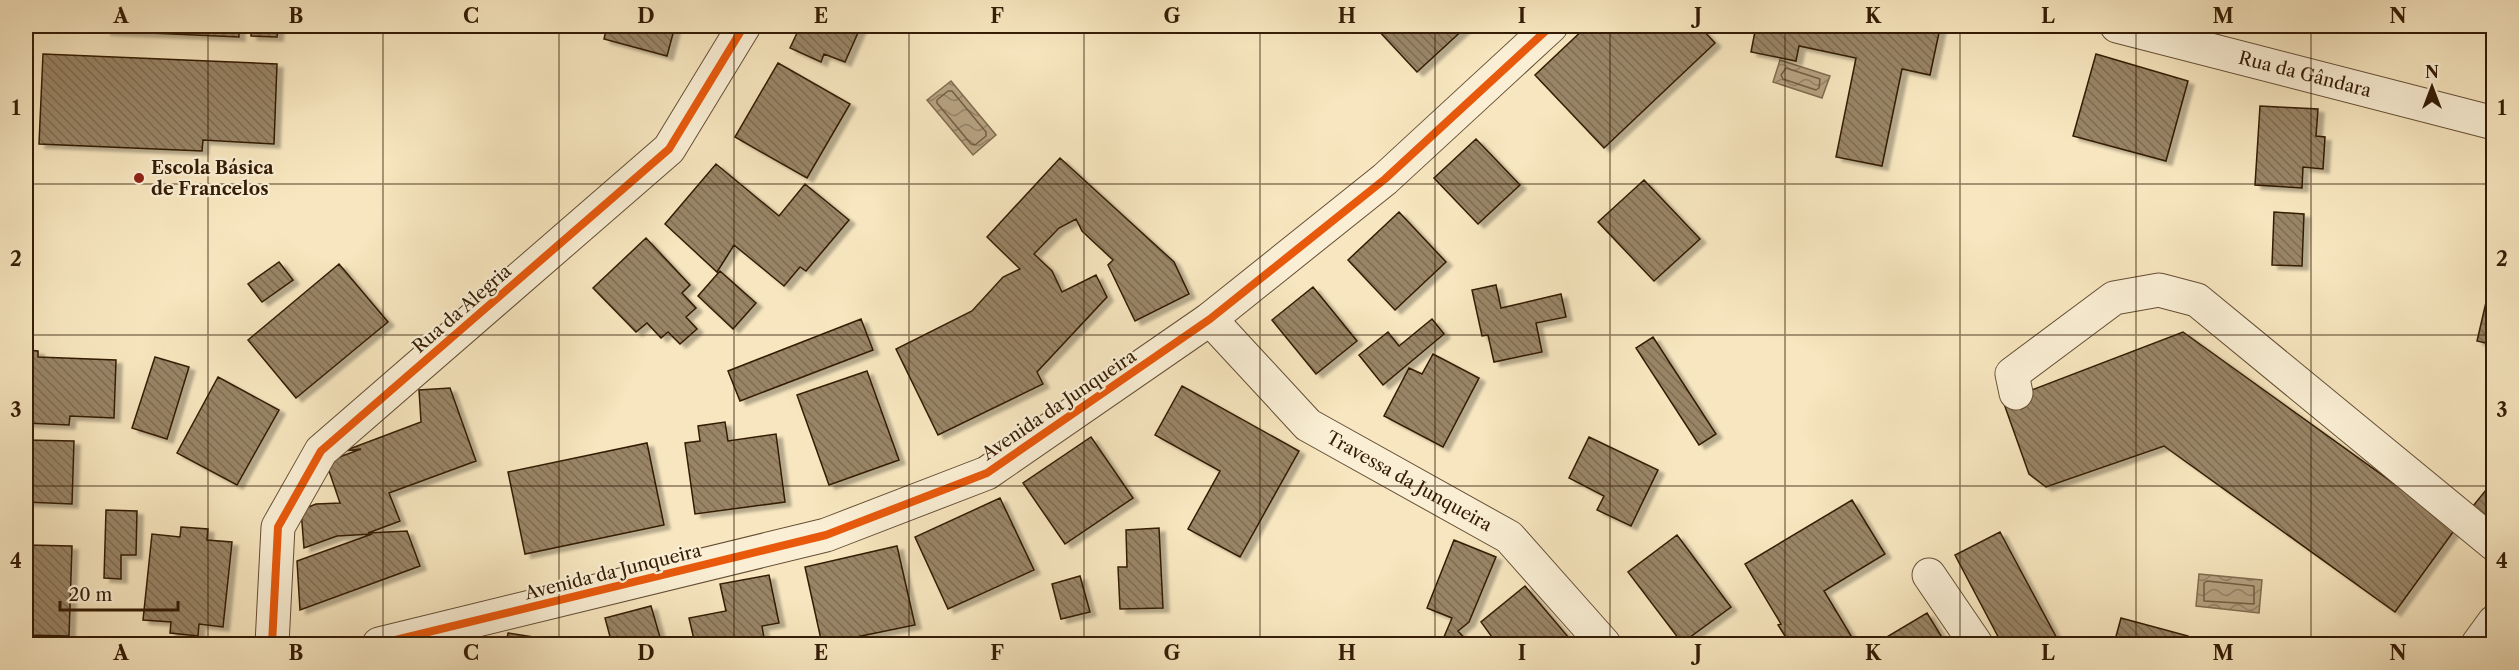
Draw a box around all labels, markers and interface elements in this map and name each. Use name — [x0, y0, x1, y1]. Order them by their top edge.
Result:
text: A — [112, 4, 129, 28]
text: B — [289, 4, 304, 28]
text: C — [463, 4, 479, 28]
text: D — [637, 4, 655, 28]
text: E — [814, 4, 828, 28]
text: F — [990, 4, 1004, 28]
text: G — [1164, 4, 1181, 28]
text: H — [1338, 4, 1356, 28]
text: I — [1518, 4, 1526, 28]
text: J — [1690, 4, 1702, 28]
text: K — [1865, 4, 1882, 28]
text: L — [2041, 4, 2055, 28]
text: M — [2212, 4, 2234, 28]
text: N — [2389, 4, 2407, 28]
street label: Rua da Gândara — [2236, 47, 2374, 102]
north arrow — [2402, 57, 2462, 117]
text: N — [2425, 62, 2439, 82]
text: 1 — [12, 96, 21, 120]
text: 1 — [2498, 96, 2507, 120]
place label: Escola Básica de Francelos — [151, 157, 274, 200]
marker: Escola Básica de Francelos — [132, 171, 146, 185]
text: 2 — [10, 247, 22, 271]
text: 2 — [2496, 247, 2508, 271]
street label: Rua da Alegria — [408, 260, 516, 358]
street label: Avenida da Junqueira — [977, 345, 1141, 465]
text: 3 — [10, 398, 22, 422]
text: 3 — [2496, 398, 2508, 422]
street label: Travessa da Junqueira — [1322, 426, 1496, 536]
street label: Avenida da Junqueira — [521, 539, 704, 605]
text: 4 — [10, 549, 22, 573]
text: 4 — [2496, 549, 2508, 573]
scale bar — [60, 574, 178, 612]
text: 20 m — [69, 584, 113, 606]
text: A — [112, 641, 129, 665]
text: B — [289, 641, 304, 665]
text: C — [463, 641, 479, 665]
text: D — [637, 641, 655, 665]
text: E — [814, 641, 828, 665]
text: F — [990, 641, 1004, 665]
text: G — [1164, 641, 1181, 665]
text: H — [1338, 641, 1356, 665]
text: I — [1518, 641, 1526, 665]
text: J — [1690, 641, 1702, 665]
text: K — [1865, 641, 1882, 665]
text: L — [2041, 641, 2055, 665]
text: M — [2212, 641, 2234, 665]
text: N — [2389, 641, 2407, 665]

